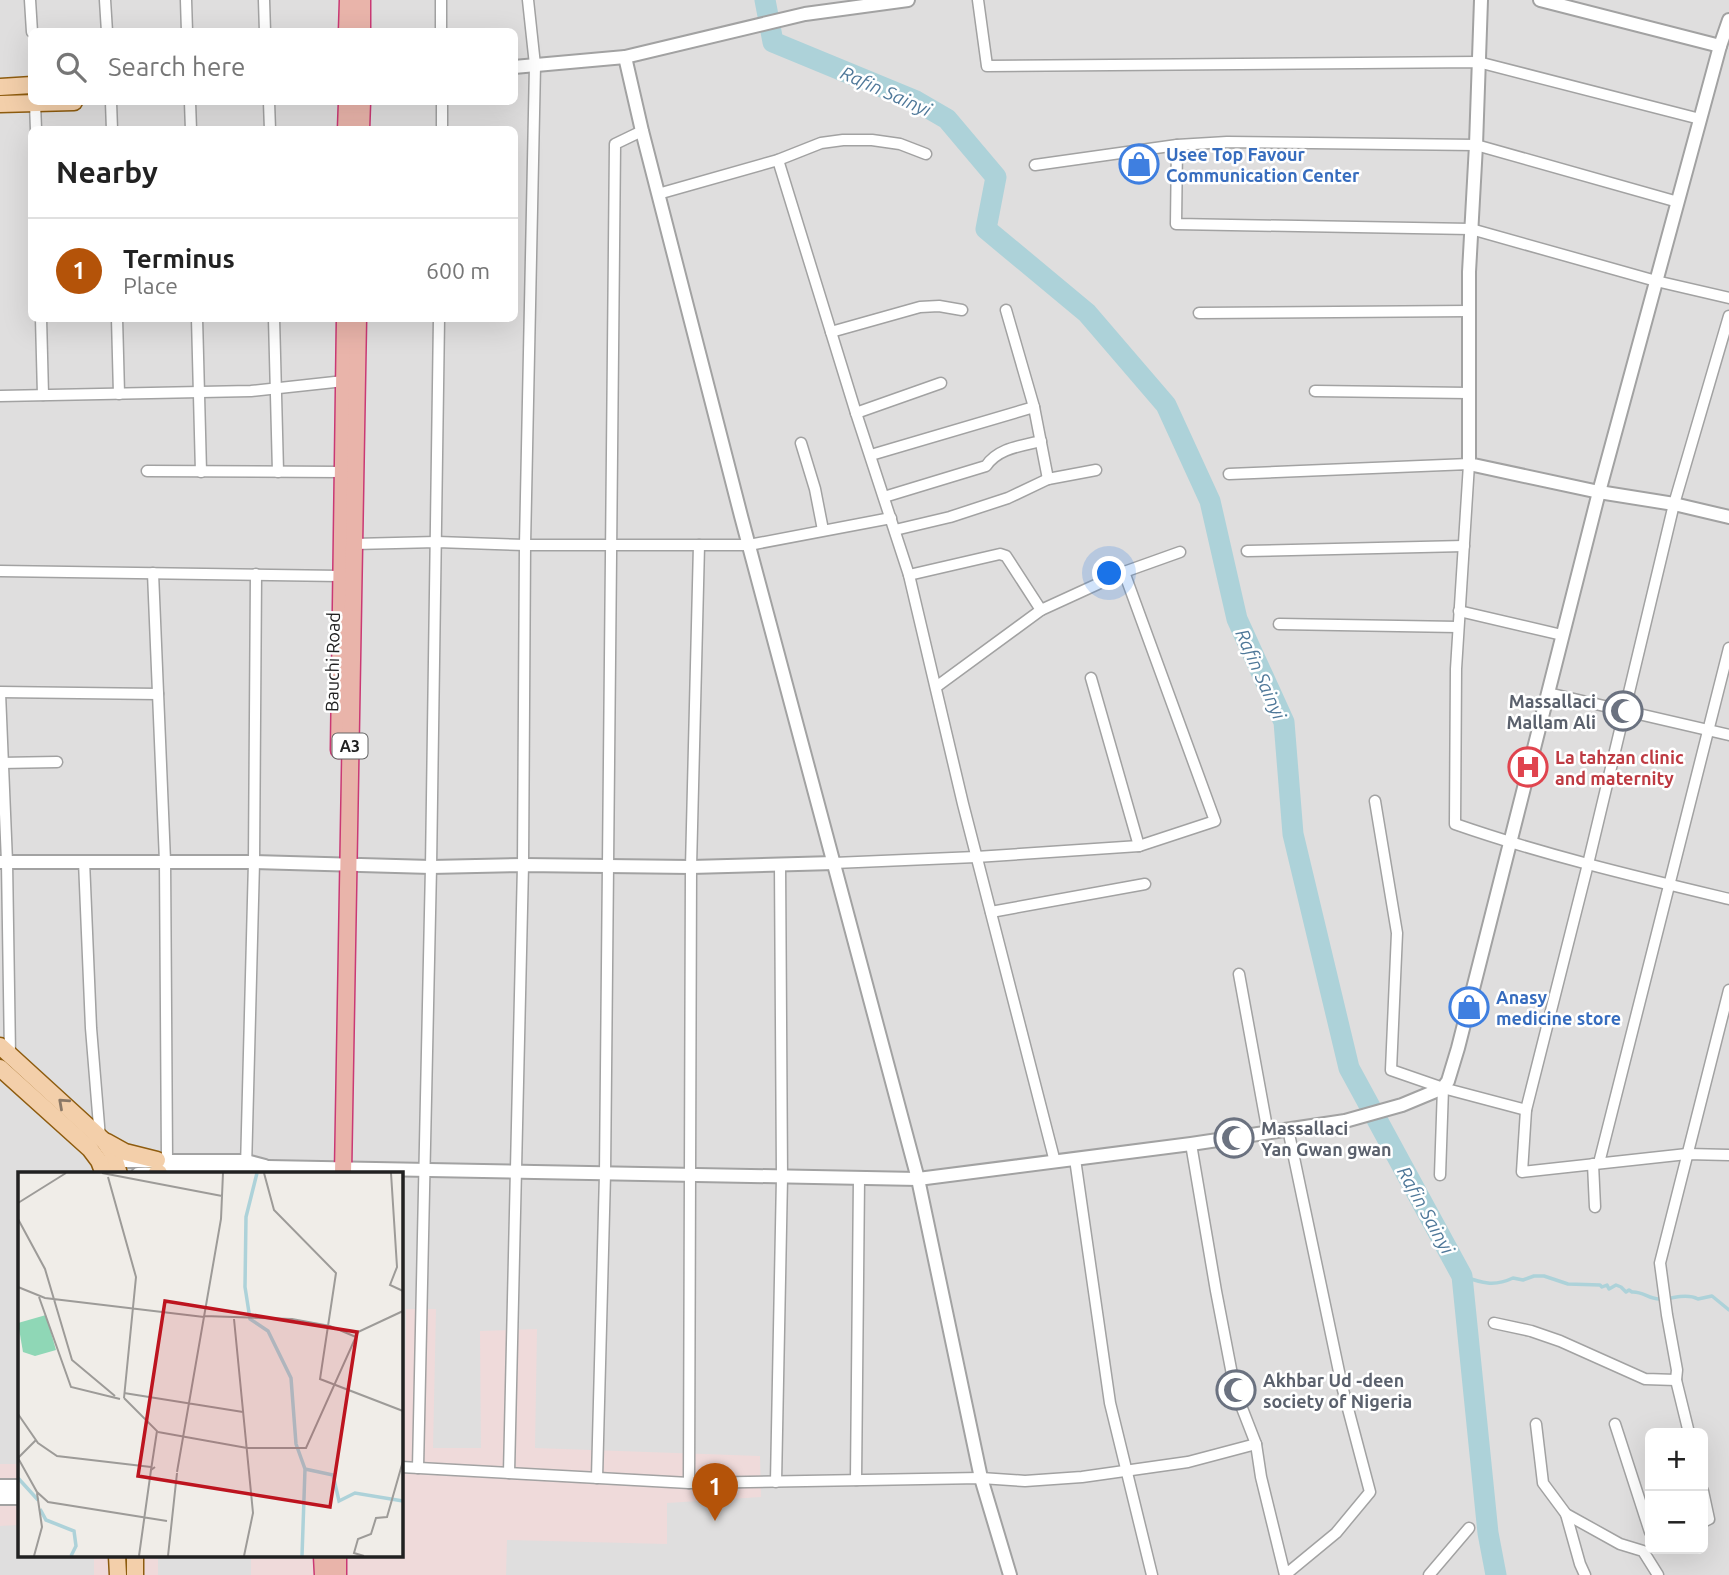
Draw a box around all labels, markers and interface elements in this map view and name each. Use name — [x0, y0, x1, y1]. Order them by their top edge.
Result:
search box — [28, 28, 518, 105]
icon: search — [52, 48, 90, 86]
text: Search here — [108, 52, 245, 81]
water label: Rafin Sainyi — [837, 61, 936, 121]
shop icon: Usee Top Favour Communication Center — [1118, 143, 1160, 185]
place label: Usee Top Favour Communication Center — [1166, 144, 1360, 185]
text: Nearby — [56, 155, 158, 189]
text: Terminus — [123, 244, 235, 273]
text: 1 — [73, 258, 85, 283]
text: 600 m — [426, 258, 490, 283]
text: Place — [123, 273, 178, 298]
your location — [1092, 556, 1126, 590]
street label: Bauchi Road — [321, 612, 343, 712]
water label: Rafin Sainyi — [1231, 625, 1291, 724]
mosque icon: Massallaci Mallam Ali — [1602, 690, 1644, 732]
place label: Massallaci Mallam Ali — [1506, 691, 1596, 732]
road number: A3 — [332, 734, 368, 758]
hospital icon: La tahzan clinic and maternity — [1507, 746, 1549, 788]
place label: La tahzan clinic and maternity — [1555, 747, 1684, 788]
shop icon: Anasy medicine store — [1448, 986, 1490, 1028]
place label: Anasy medicine store — [1496, 987, 1621, 1028]
one-way arrow — [58, 1099, 71, 1112]
mosque icon: Massallaci Yan Gwan gwan — [1213, 1117, 1255, 1159]
place label: Massallaci Yan Gwan gwan — [1261, 1118, 1392, 1159]
water label: Rafin Sainyi — [1393, 1162, 1460, 1259]
inset map — [18, 1172, 402, 1558]
mosque icon: Akhbar Ud -deen society of Nigeria — [1215, 1369, 1257, 1411]
place label: Akhbar Ud -deen society of Nigeria — [1263, 1370, 1412, 1411]
map controls — [1645, 1428, 1708, 1554]
button: + — [1645, 1428, 1708, 1491]
pin: 1 — [692, 1463, 738, 1521]
button: − — [1645, 1491, 1708, 1554]

